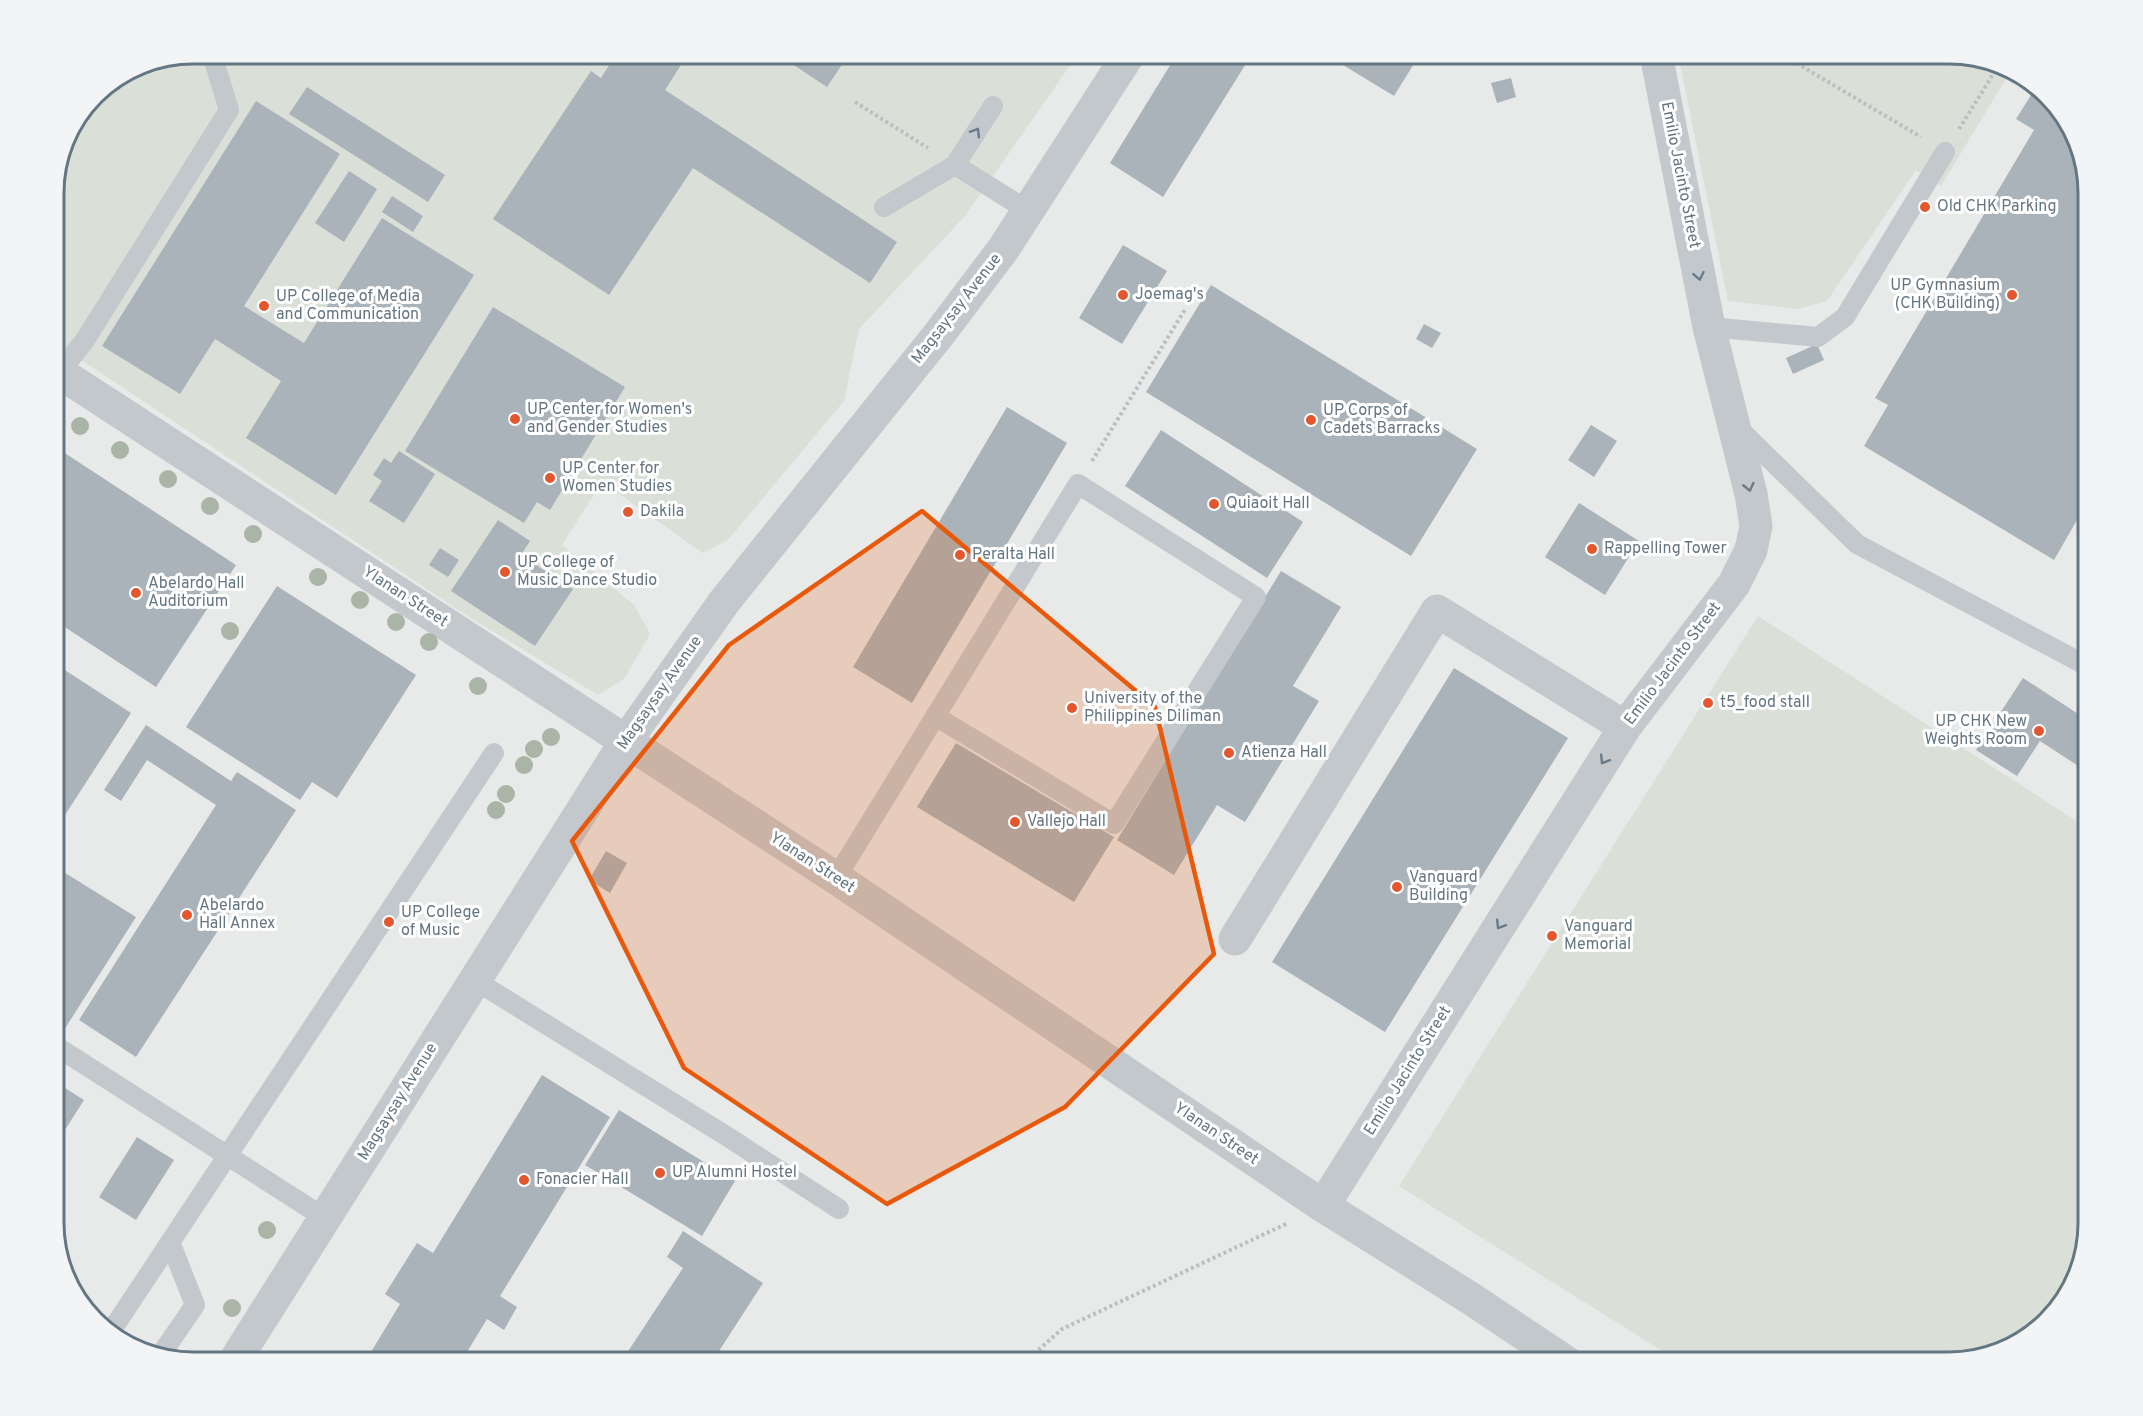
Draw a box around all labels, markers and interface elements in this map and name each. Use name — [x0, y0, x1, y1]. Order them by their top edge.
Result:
street label: Emilio Jacinto Street — [1656, 100, 1704, 250]
one-way arrow — [969, 128, 981, 138]
place label: Old CHK Parking — [1937, 197, 2057, 217]
marker: Old CHK Parking — [1918, 200, 1932, 214]
street label: Magsaysay Avenue — [908, 250, 1006, 368]
one-way arrow — [1692, 271, 1705, 281]
place label: UP Gymnasium (CHK Building) — [1890, 276, 2000, 314]
place label: Joemag's — [1135, 285, 1204, 305]
place label: UP College of Media and Communication — [276, 287, 420, 325]
marker: Joemag's — [1116, 288, 1130, 302]
marker: UP Gymnasium (CHK Building) — [2005, 288, 2019, 302]
marker: UP College of Media and Communication — [257, 299, 271, 313]
place label: UP Center for Women's and Gender Studies — [527, 400, 692, 438]
place label: UP Corps of Cadets Barracks — [1323, 401, 1440, 439]
marker: UP Center for Women's and Gender Studies — [508, 412, 522, 426]
marker: UP Corps of Cadets Barracks — [1304, 413, 1318, 427]
place label: UP Center for Women Studies — [562, 459, 672, 497]
marker: UP Center for Women Studies — [543, 471, 557, 485]
one-way arrow — [1741, 481, 1754, 491]
place label: Quiaoit Hall — [1226, 494, 1310, 514]
marker: Quiaoit Hall — [1207, 497, 1221, 511]
place label: Dakila — [640, 502, 684, 522]
marker: Dakila — [621, 505, 635, 519]
place label: Rappelling Tower — [1604, 539, 1727, 559]
marker: Rappelling Tower — [1585, 542, 1599, 556]
place label: Peralta Hall — [972, 545, 1055, 565]
marker: Peralta Hall — [953, 548, 967, 562]
place label: UP College of Music Dance Studio — [517, 553, 657, 591]
street label: Ylanan Street — [359, 562, 451, 632]
marker: UP College of Music Dance Studio — [498, 565, 512, 579]
place label: Abelardo Hall Auditorium — [148, 574, 245, 612]
marker: Abelardo Hall Auditorium — [129, 586, 143, 600]
street label: Emilio Jacinto Street — [1620, 599, 1726, 729]
street label: Magsaysay Avenue — [613, 632, 707, 754]
place label: University of the Philippines Diliman — [1084, 689, 1221, 727]
place label: t5_food stall — [1720, 693, 1810, 713]
marker: t5_food stall — [1701, 696, 1715, 710]
marker: University of the Philippines Diliman — [1065, 701, 1079, 715]
place label: UP CHK New Weights Room — [1924, 712, 2027, 750]
marker: UP CHK New Weights Room — [2032, 724, 2046, 738]
place label: Atienza Hall — [1241, 743, 1327, 763]
marker: Atienza Hall — [1222, 746, 1236, 760]
one-way arrow — [1600, 754, 1612, 764]
place label: Vallejo Hall — [1027, 812, 1106, 832]
marker: Vallejo Hall — [1008, 815, 1022, 829]
street label: Ylanan Street — [766, 828, 858, 898]
place label: Vanguard Building — [1409, 868, 1478, 906]
marker: Vanguard Building — [1390, 880, 1404, 894]
place label: Abelardo Hall Annex — [199, 896, 275, 934]
place label: UP College of Music — [401, 903, 480, 941]
marker: Abelardo Hall Annex — [180, 908, 194, 922]
marker: UP College of Music — [382, 915, 396, 929]
place label: Vanguard Memorial — [1564, 917, 1633, 955]
one-way arrow — [1497, 918, 1508, 929]
marker: Vanguard Memorial — [1545, 929, 1559, 943]
street label: Emilio Jacinto Street — [1360, 1003, 1456, 1139]
street label: Magsaysay Avenue — [354, 1040, 442, 1164]
street label: Ylanan Street — [1170, 1098, 1262, 1170]
place label: UP Alumni Hostel — [672, 1163, 797, 1183]
marker: UP Alumni Hostel — [653, 1166, 667, 1180]
place label: Fonacier Hall — [536, 1170, 629, 1190]
marker: Fonacier Hall — [517, 1173, 531, 1187]

